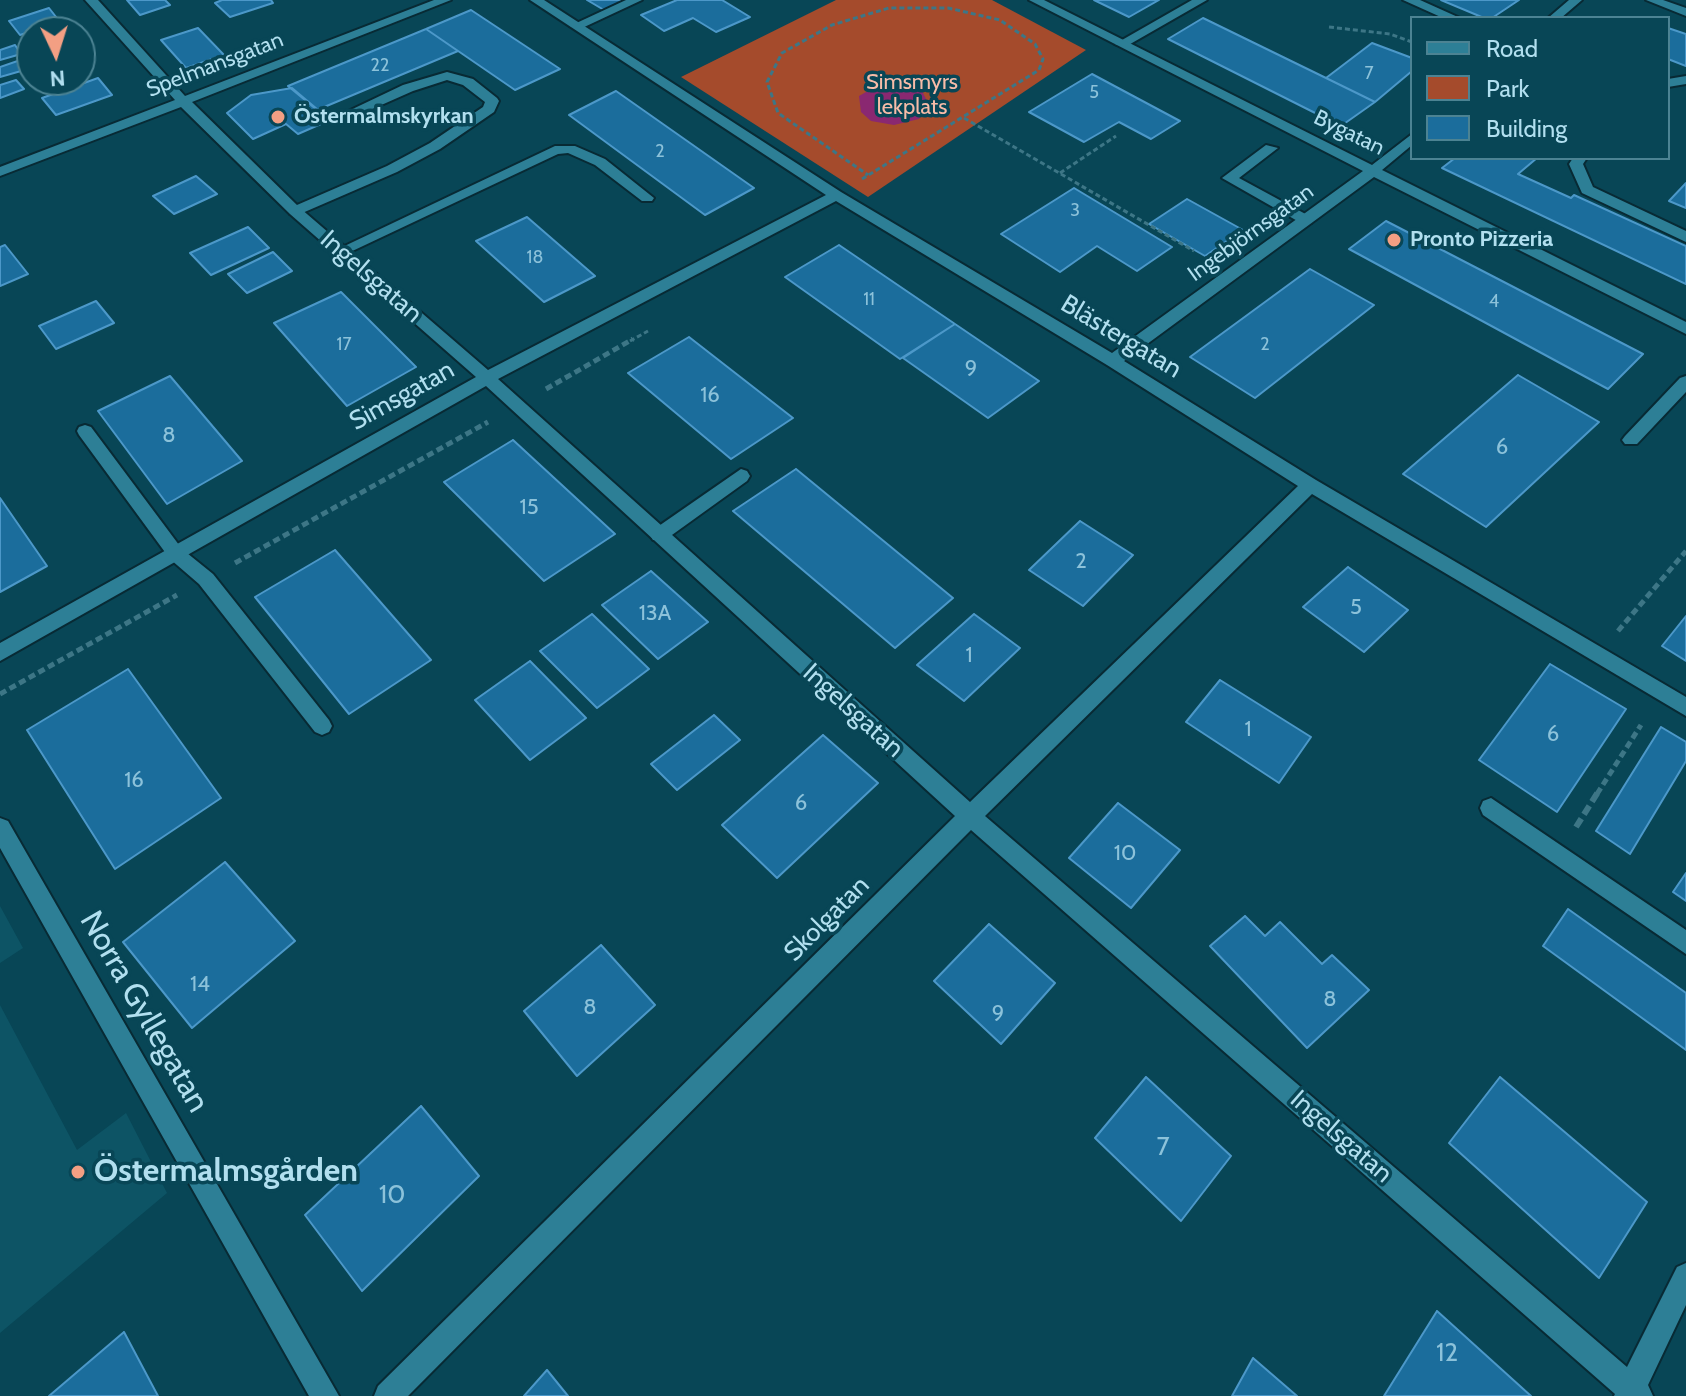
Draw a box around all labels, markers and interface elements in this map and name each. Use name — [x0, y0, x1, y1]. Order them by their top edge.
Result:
north arrow — [16, 16, 96, 96]
legend — [1410, 16, 1670, 160]
street label: Spelmansgatan — [143, 27, 287, 103]
text: Road — [1486, 34, 1538, 63]
house number: 22 — [371, 55, 389, 77]
house number: 7 — [1364, 63, 1374, 85]
text: N — [49, 64, 66, 92]
park label: Simsmyrs lekplats — [866, 70, 958, 122]
text: Park — [1486, 74, 1529, 103]
house number: 5 — [1089, 82, 1099, 104]
place label: Östermalmskyrkan — [294, 104, 474, 130]
street label: Bygatan — [1309, 105, 1389, 161]
marker: Östermalmskyrkan — [269, 108, 287, 126]
text: Building — [1486, 114, 1567, 143]
house number: 2 — [655, 141, 665, 163]
street label: Ingebjörnsgatan — [1183, 179, 1319, 287]
house number: 3 — [1070, 200, 1080, 222]
street label: Ingelsgatan — [314, 224, 428, 330]
place label: Pronto Pizzeria — [1410, 227, 1553, 253]
marker: Pronto Pizzeria — [1385, 231, 1403, 249]
house number: 18 — [527, 247, 543, 269]
house number: 11 — [863, 289, 875, 311]
street label: Blästergatan — [1055, 289, 1187, 385]
house number: 4 — [1489, 291, 1499, 313]
house number: 17 — [337, 334, 351, 356]
house number: 2 — [1260, 334, 1270, 356]
street label: Simsgatan — [344, 354, 460, 438]
house number: 9 — [965, 356, 977, 382]
house number: 16 — [700, 383, 720, 409]
house number: 8 — [162, 423, 176, 449]
house number: 6 — [1496, 435, 1508, 461]
house number: 15 — [519, 495, 539, 521]
house number: 2 — [1075, 549, 1087, 575]
house number: 5 — [1350, 595, 1362, 621]
house number: 13A — [639, 601, 671, 627]
house number: 1 — [965, 643, 973, 669]
street label: Ingelsgatan — [796, 658, 910, 764]
house number: 1 — [1244, 717, 1252, 743]
house number: 6 — [1547, 722, 1559, 748]
house number: 16 — [124, 768, 144, 794]
house number: 6 — [795, 791, 807, 817]
house number: 10 — [1114, 841, 1136, 867]
street label: Skolgatan — [778, 870, 876, 968]
street label: Norra Gyllegatan — [71, 905, 217, 1119]
house number: 14 — [190, 972, 210, 998]
house number: 8 — [1323, 987, 1337, 1013]
house number: 8 — [583, 995, 597, 1021]
house number: 9 — [992, 1001, 1004, 1027]
street label: Ingelsgatan — [1284, 1084, 1398, 1190]
house number: 7 — [1156, 1131, 1170, 1163]
place label: Östermalmsgården — [94, 1153, 358, 1191]
marker: Östermalmsgården — [69, 1163, 87, 1181]
house number: 10 — [379, 1179, 405, 1211]
house number: 12 — [1436, 1337, 1458, 1369]

